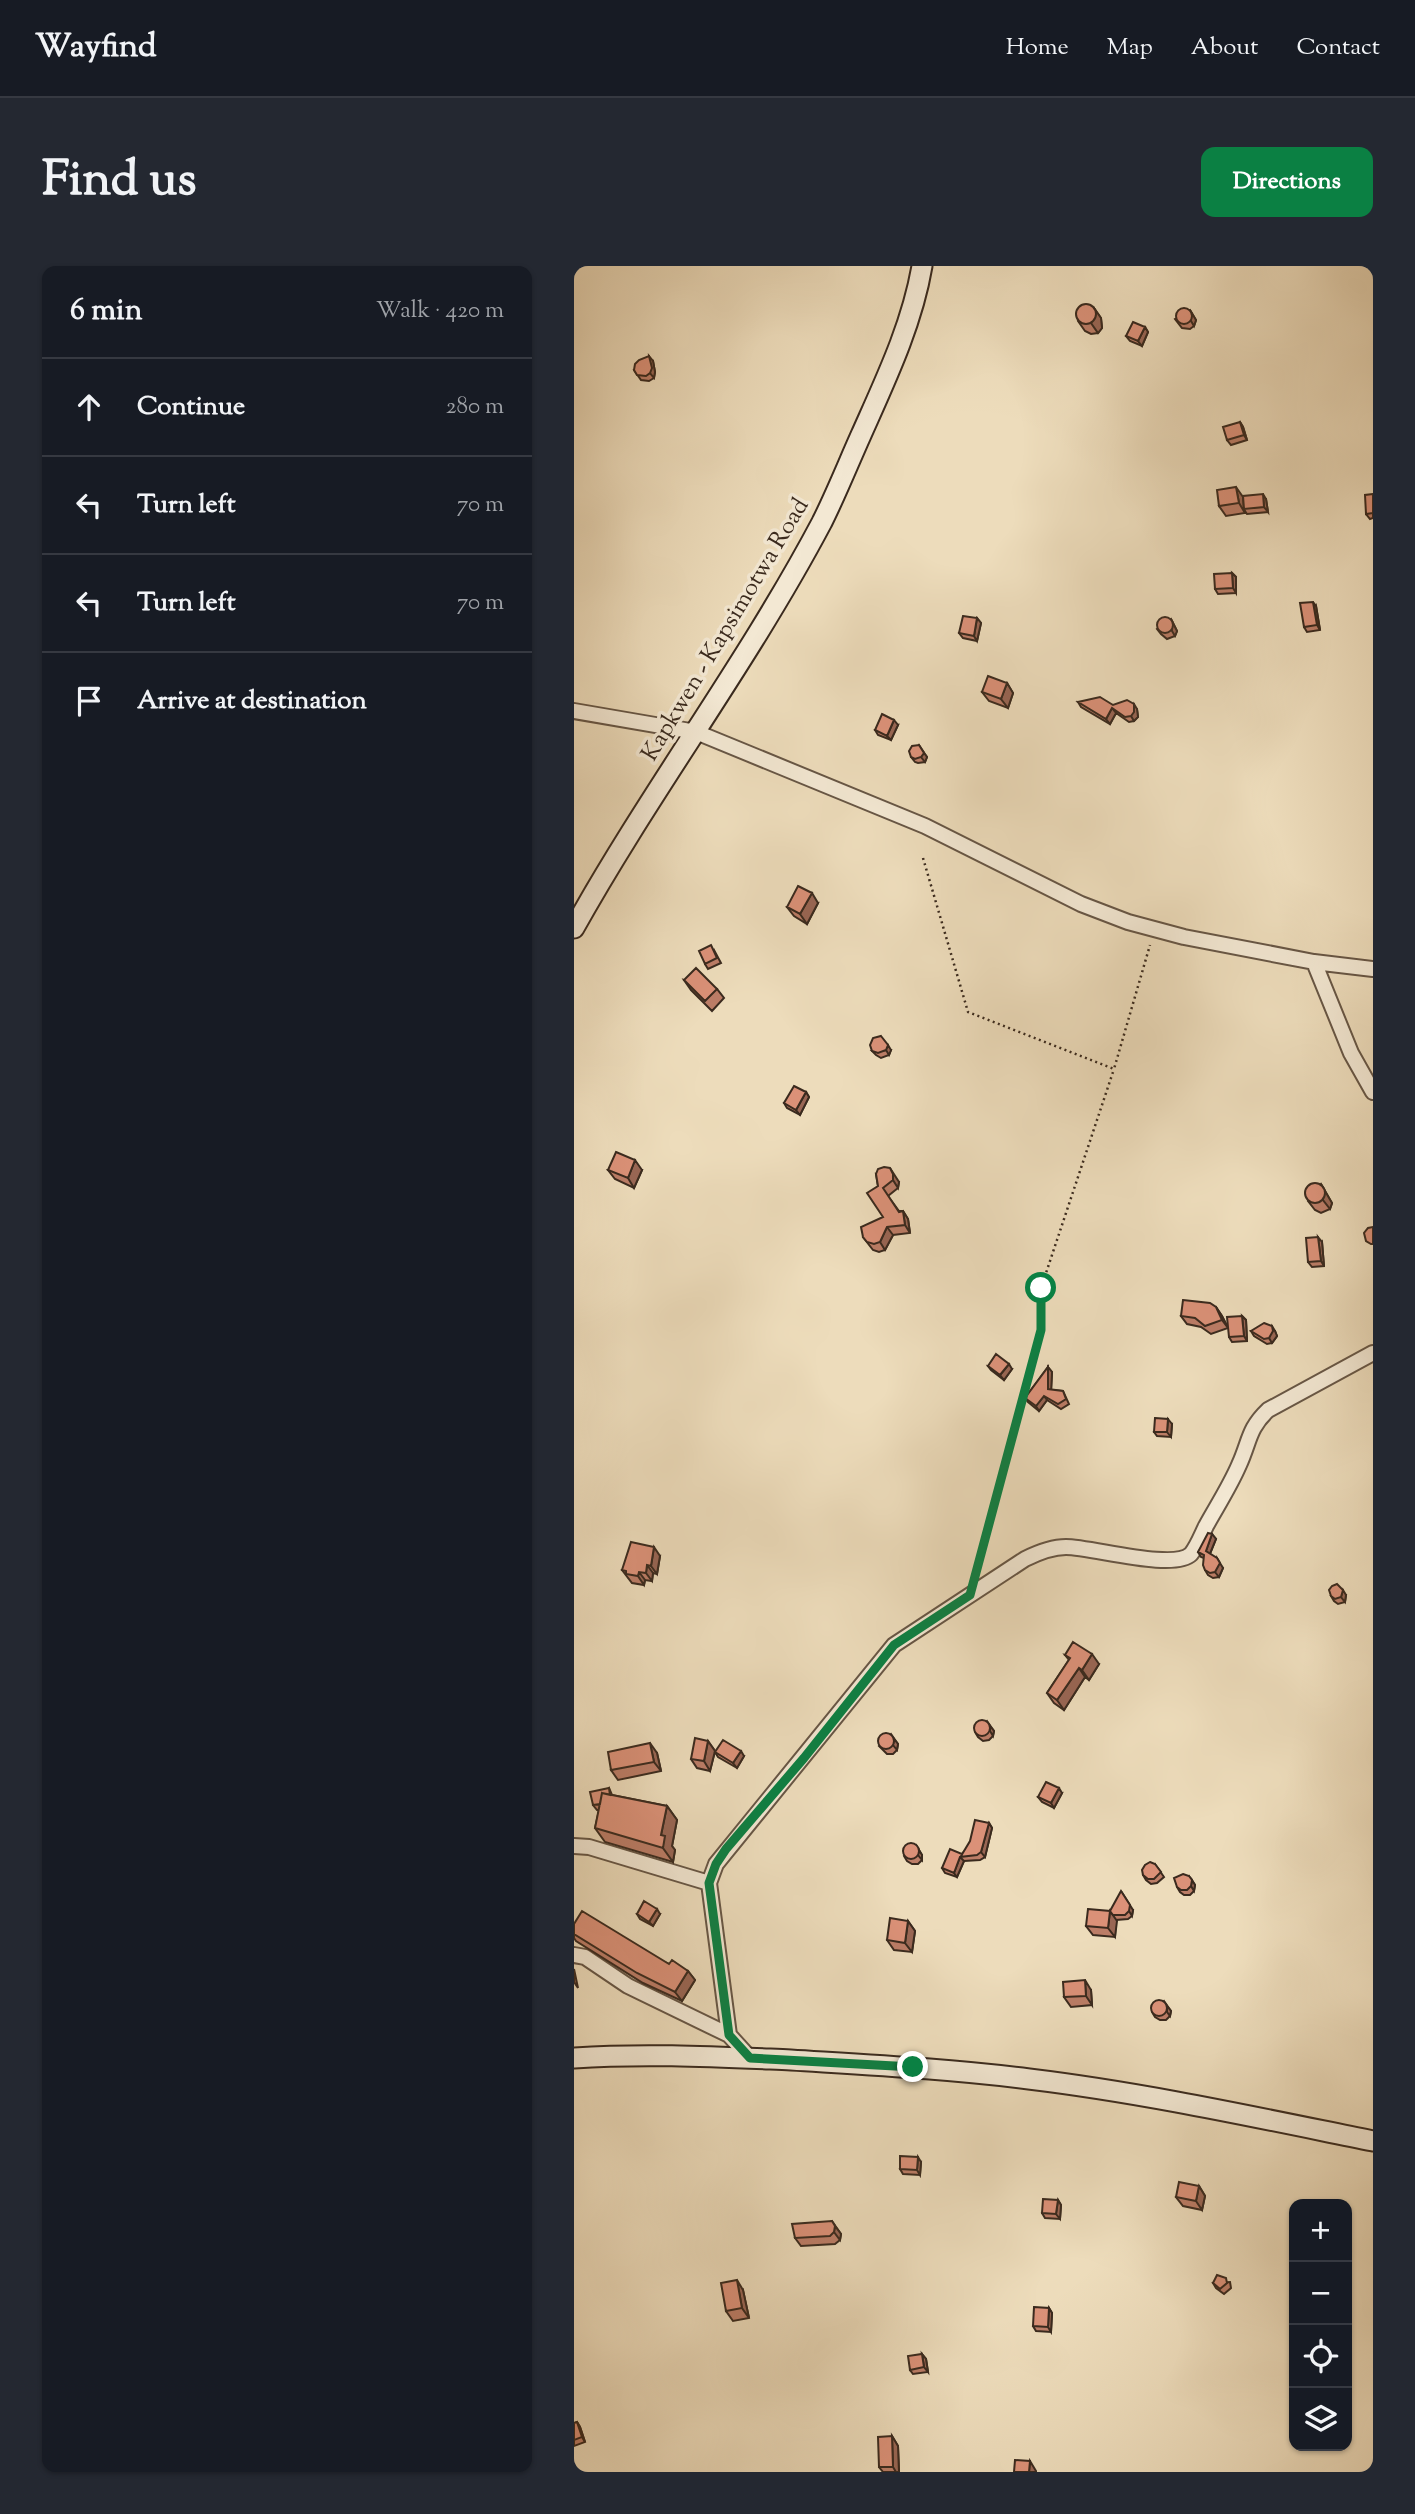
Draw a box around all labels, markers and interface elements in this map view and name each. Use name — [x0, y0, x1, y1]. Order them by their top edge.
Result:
text: Wayfind — [35, 24, 157, 72]
text: Home — [1006, 31, 1069, 65]
text: Map — [1107, 31, 1153, 65]
text: About — [1191, 31, 1258, 65]
text: Contact — [1296, 31, 1380, 65]
text: Find us — [42, 147, 196, 217]
button: Directions — [1201, 147, 1373, 217]
text: 6 min — [70, 290, 142, 333]
text: Walk · 420 m — [376, 295, 504, 328]
icon: ahead — [70, 388, 108, 426]
text: Continue — [137, 389, 245, 426]
text: 280 m — [446, 391, 504, 424]
icon: left — [70, 486, 108, 524]
text: Turn left — [137, 487, 236, 524]
text: 70 m — [457, 489, 504, 522]
street label: Kapkwen - Kapsimotwa Road — [634, 492, 818, 768]
icon: left — [70, 584, 108, 622]
text: Turn left — [137, 585, 236, 622]
text: 70 m — [457, 587, 504, 620]
icon: arrive — [70, 682, 108, 720]
text: Arrive at destination — [137, 683, 367, 720]
route start — [1025, 1272, 1056, 1303]
route end — [897, 2051, 928, 2082]
map controls — [1289, 2199, 1352, 2451]
button: + — [1289, 2199, 1352, 2262]
button: − — [1289, 2262, 1352, 2325]
button: locate — [1289, 2325, 1352, 2388]
button: layers — [1289, 2388, 1352, 2451]

